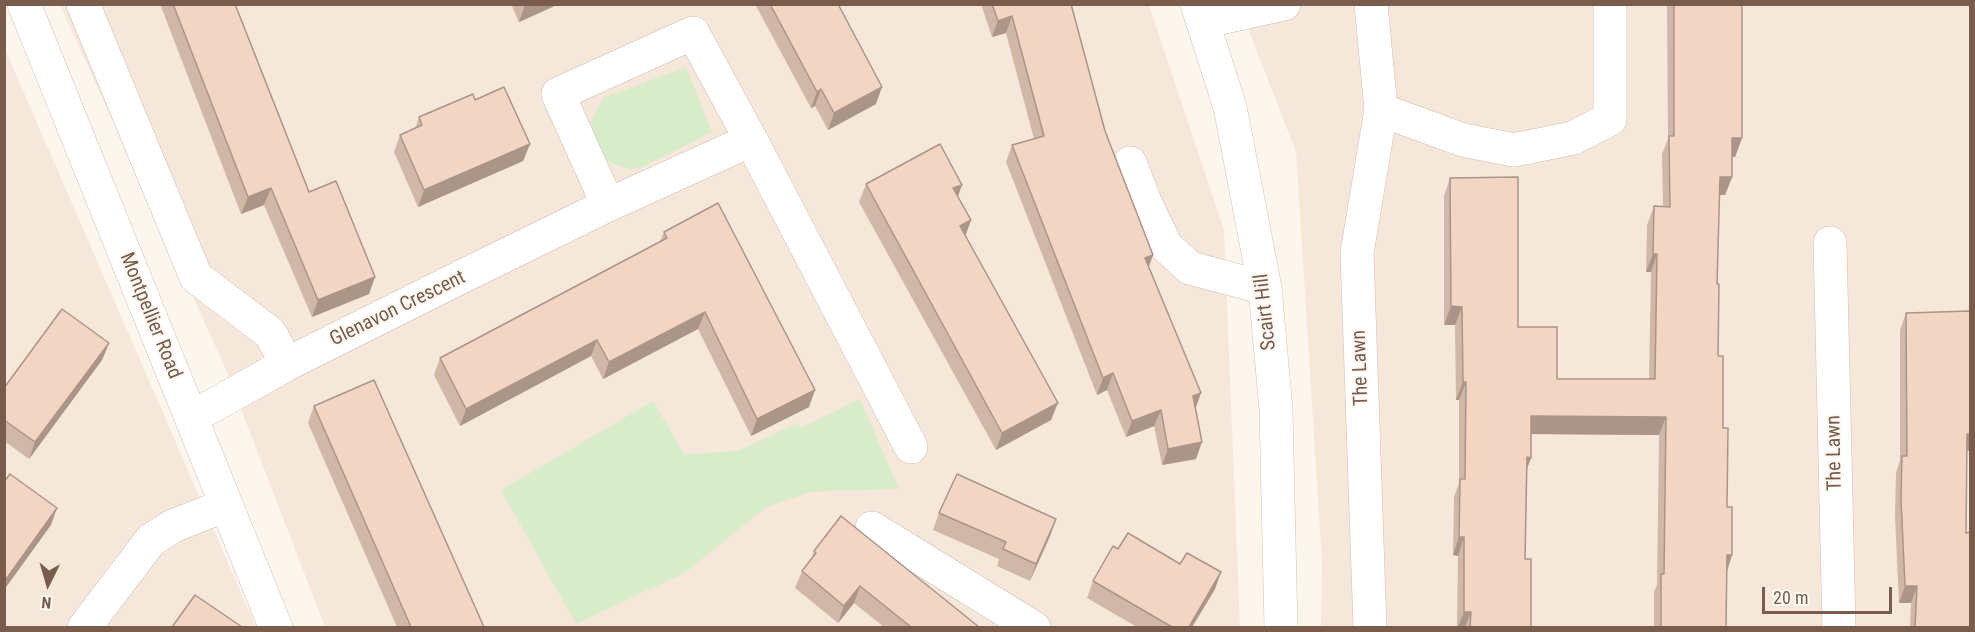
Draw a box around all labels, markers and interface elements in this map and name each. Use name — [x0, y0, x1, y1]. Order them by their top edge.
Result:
street label: Montpellier Road — [114, 249, 186, 383]
street label: Glenavon Crescent — [326, 266, 470, 352]
street label: Scairt Hill — [1250, 272, 1282, 352]
street label: The Lawn — [1348, 330, 1374, 406]
street label: The Lawn — [1822, 415, 1848, 491]
north arrow — [18, 554, 78, 614]
scale bar — [1765, 575, 1896, 613]
text: 20 m — [1773, 587, 1808, 608]
text: N — [41, 593, 52, 612]

